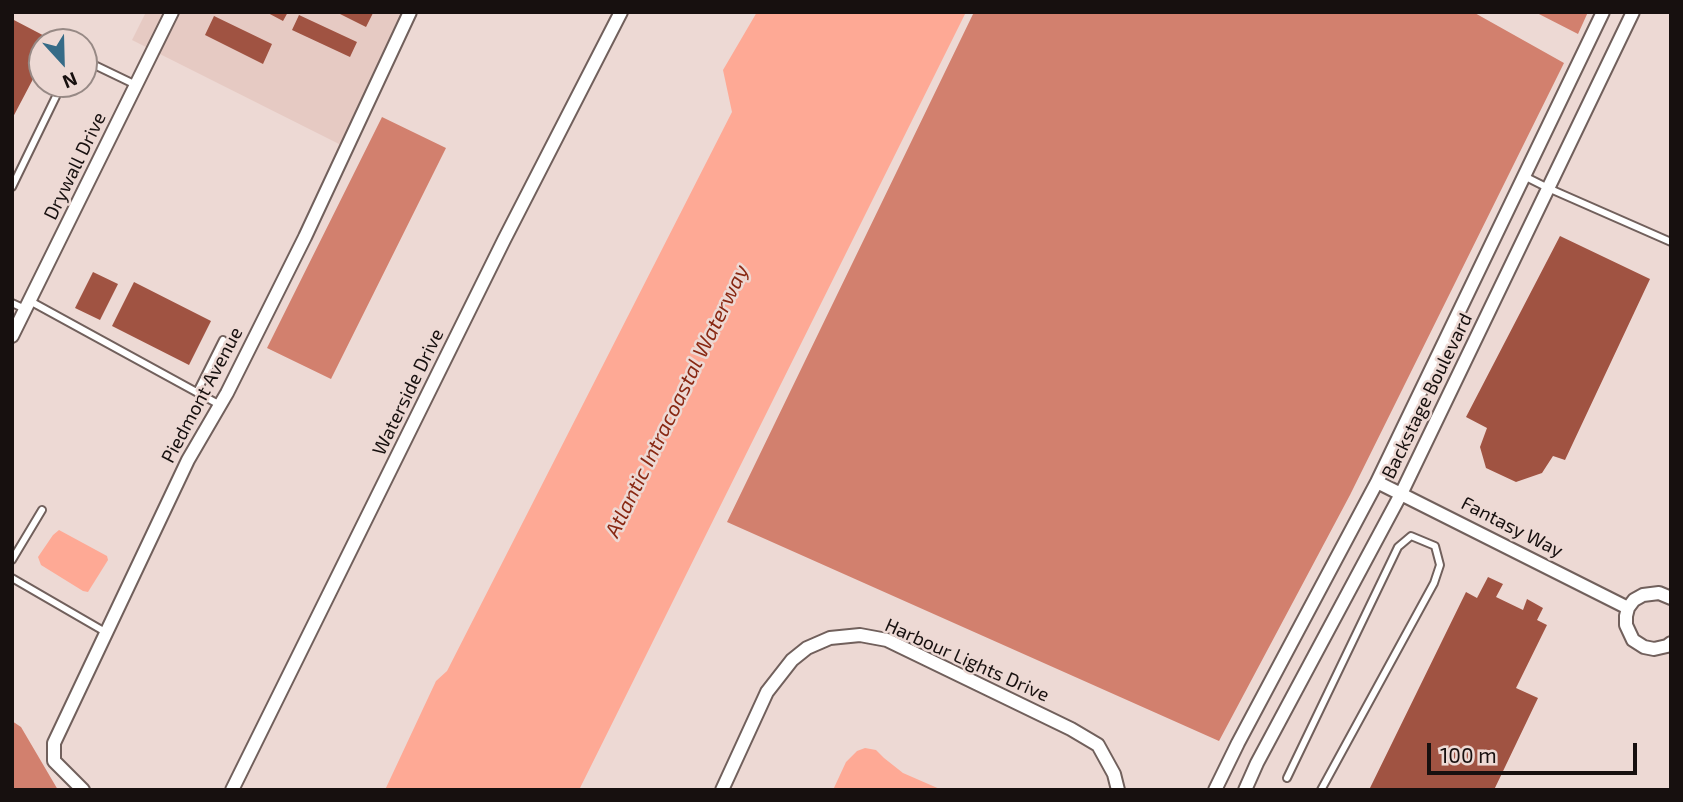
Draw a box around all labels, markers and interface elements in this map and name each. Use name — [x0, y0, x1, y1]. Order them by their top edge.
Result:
north arrow — [28, 28, 98, 98]
text: N — [60, 68, 81, 94]
street label: Drywall Drive — [39, 108, 111, 224]
water label: Atlantic Intracoastal Waterway — [600, 261, 754, 541]
street label: Backstage Boulevard — [1377, 309, 1477, 483]
street label: Piedmont Avenue — [157, 323, 247, 467]
street label: Waterside Drive — [367, 325, 449, 459]
street label: Fantasy Way — [1457, 492, 1567, 562]
street label: Harbour Lights Drive — [881, 614, 1053, 706]
scale bar — [1431, 728, 1641, 772]
text: 100 m — [1440, 742, 1497, 767]

